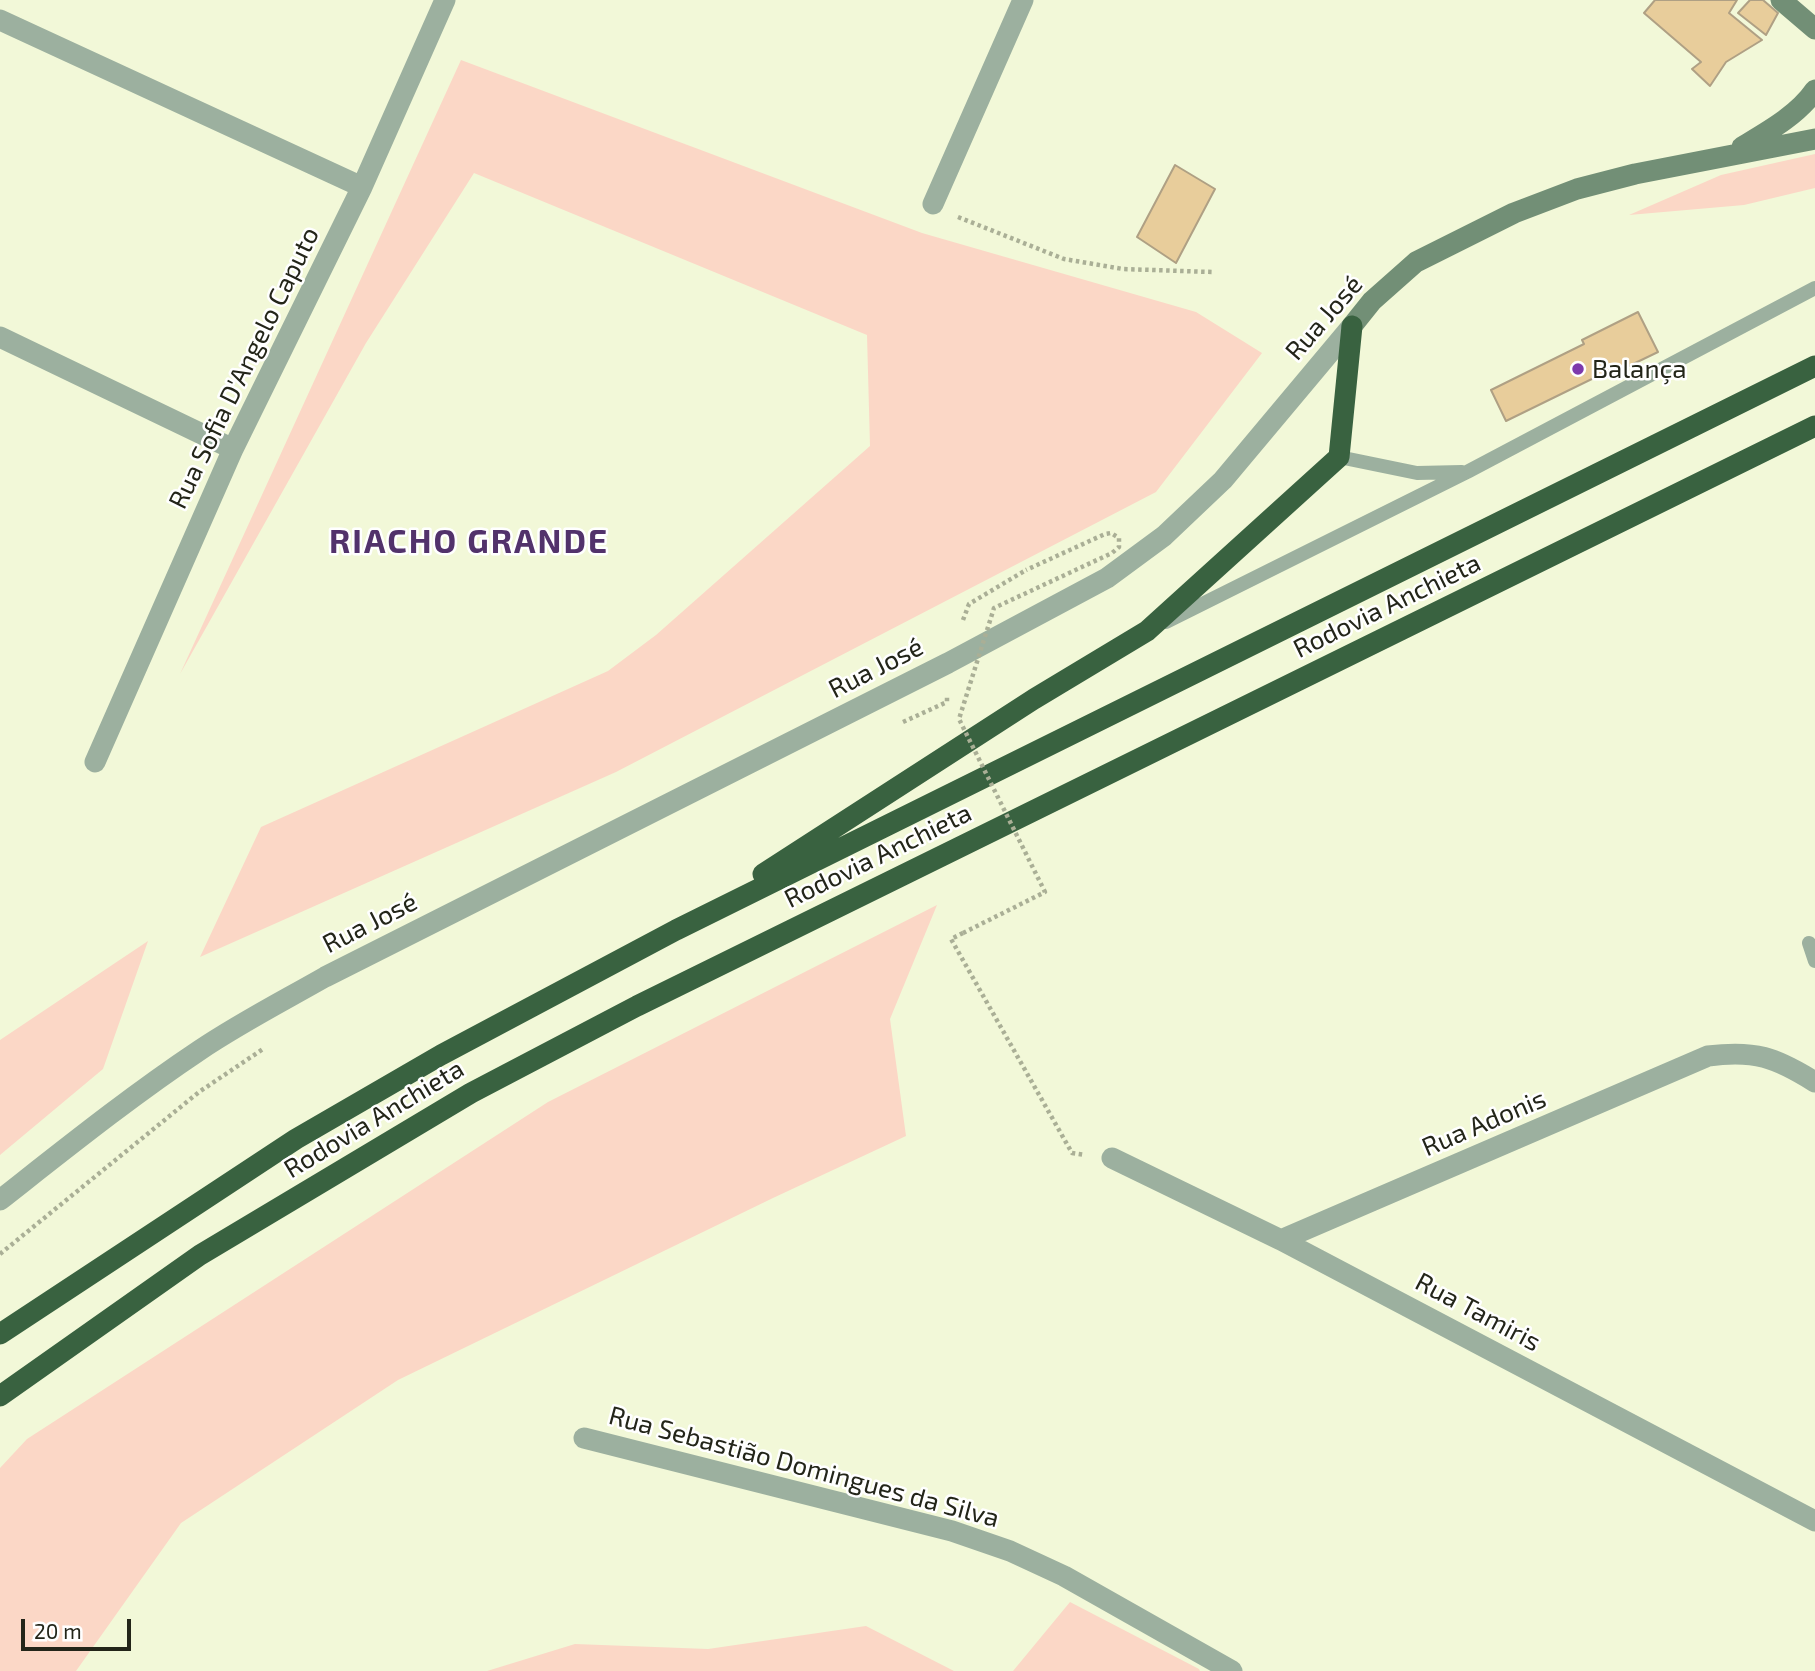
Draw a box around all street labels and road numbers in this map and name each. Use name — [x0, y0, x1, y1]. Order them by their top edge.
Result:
street label: Rua Sofia D'Angelo Caputo — [162, 222, 326, 514]
street label: Rua José — [1279, 269, 1369, 367]
street label: Rodovia Anchieta — [1288, 547, 1486, 665]
street label: Rua José — [824, 631, 928, 705]
street label: Rodovia Anchieta — [779, 797, 977, 915]
street label: Rua José — [318, 886, 422, 960]
street label: Rodovia Anchieta — [278, 1053, 470, 1185]
street label: Rua Adonis — [1417, 1083, 1551, 1163]
street label: Rua Tamiris — [1410, 1266, 1546, 1358]
street label: Rua Sebastião Domingues da Silva — [605, 1400, 1003, 1534]

